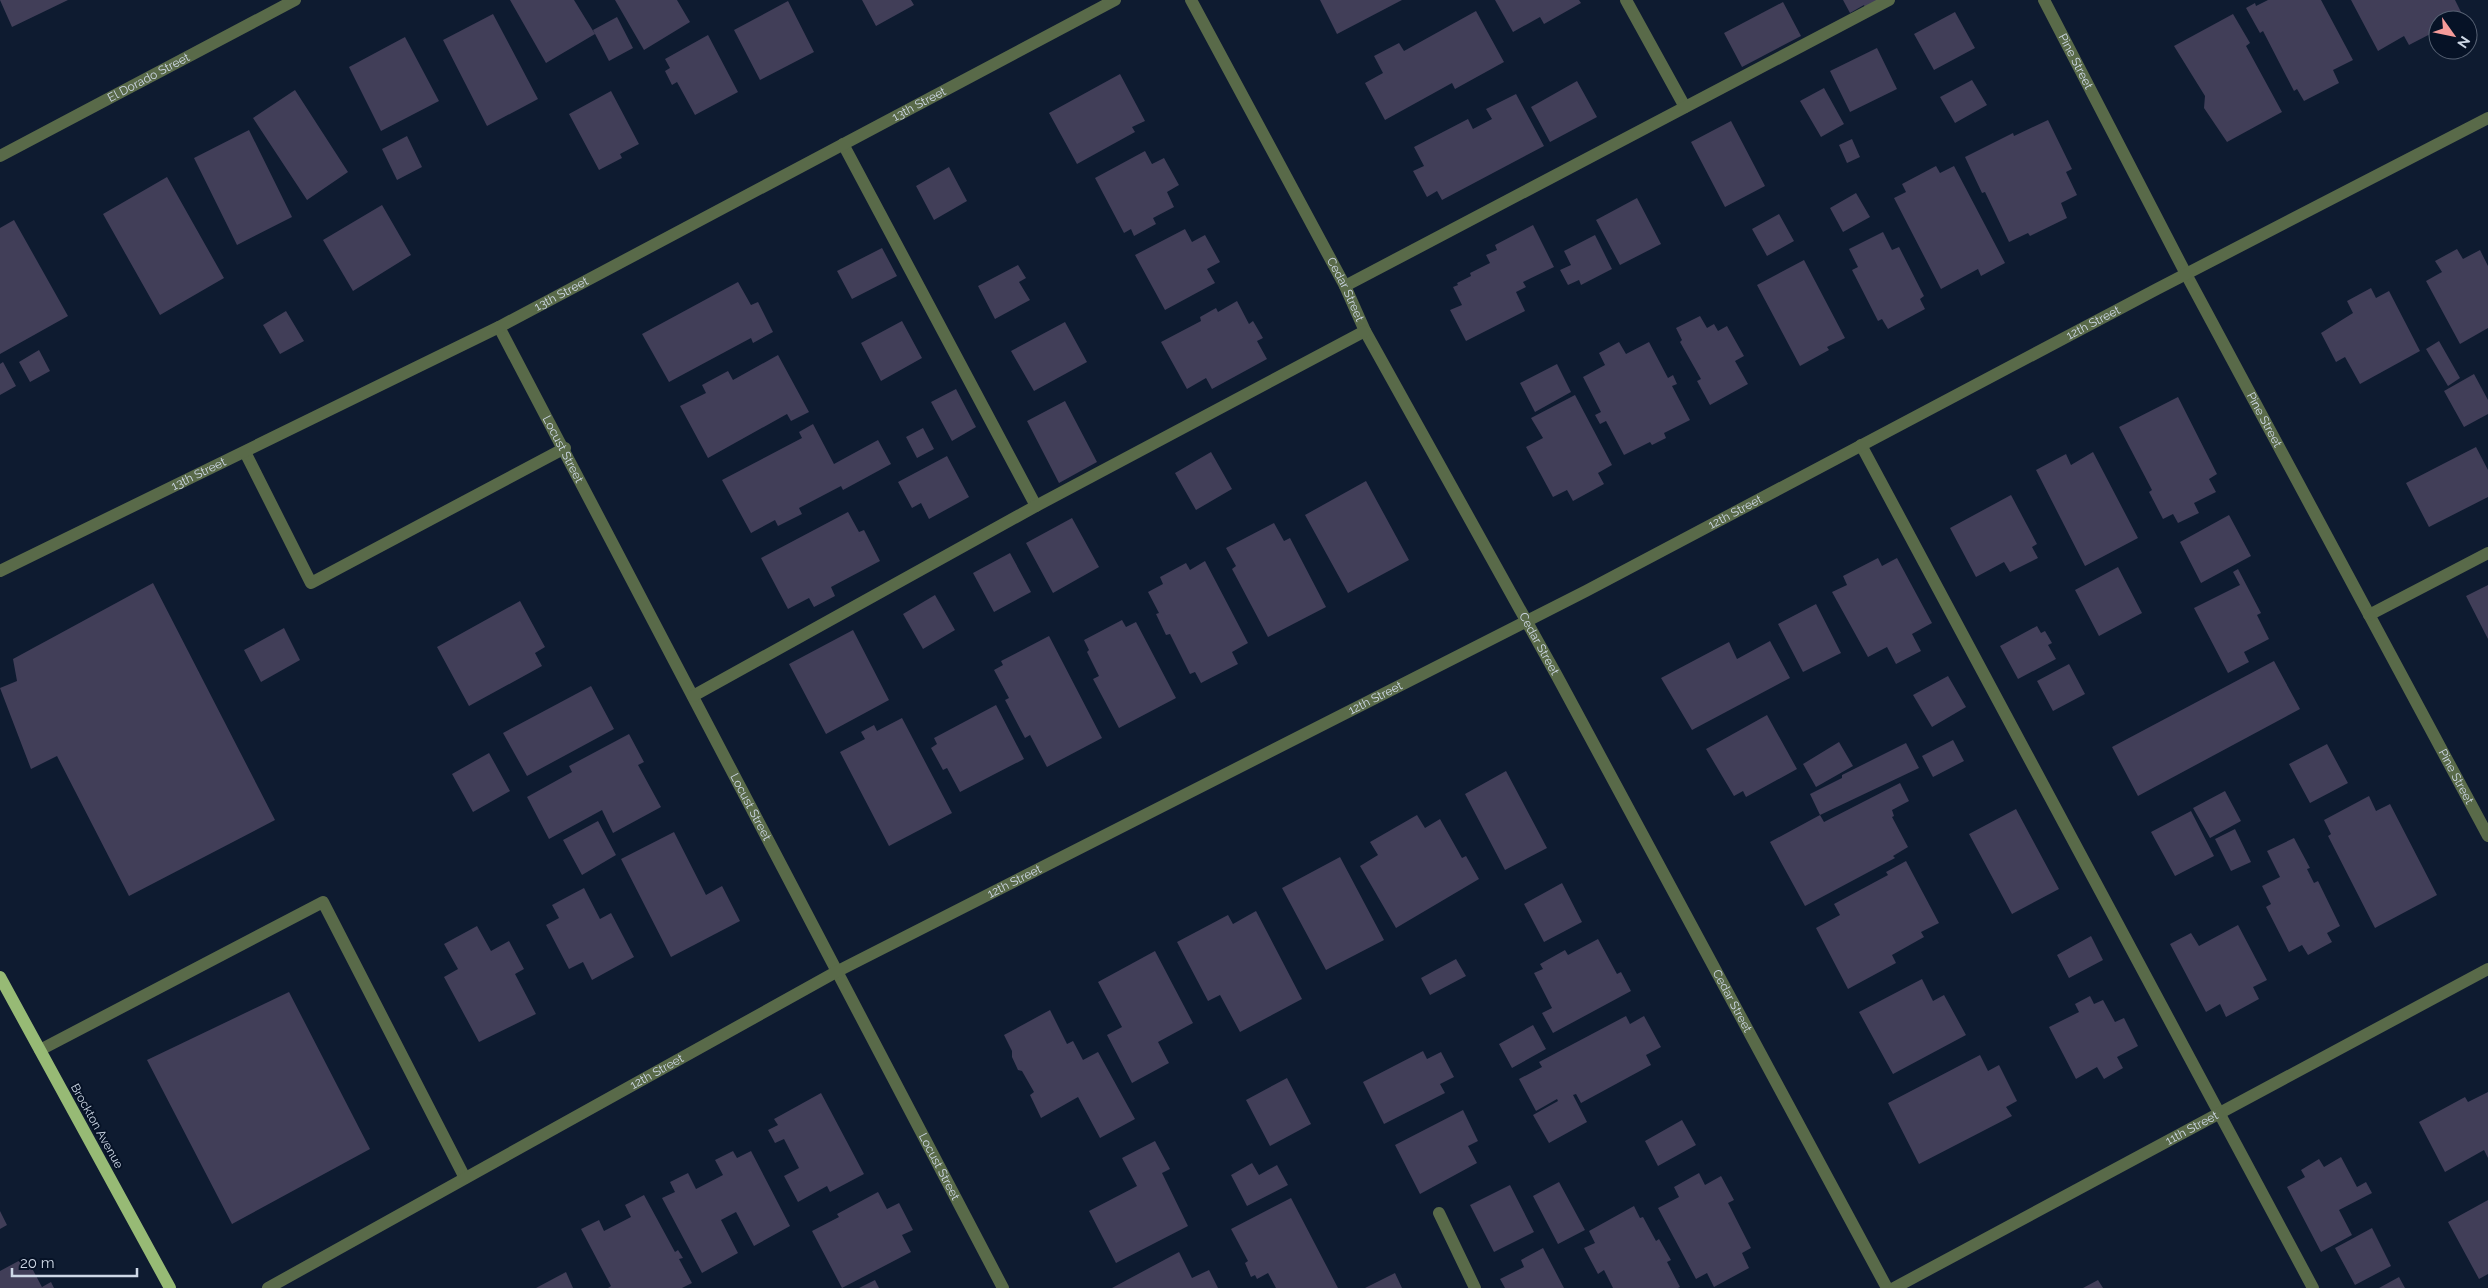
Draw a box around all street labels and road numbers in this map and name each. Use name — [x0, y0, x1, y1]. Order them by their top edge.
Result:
street label: Pine Street — [2056, 31, 2096, 91]
street label: El Dorado Street — [105, 50, 192, 105]
street label: 13th Street — [890, 84, 948, 124]
street label: Cedar Street — [1324, 255, 1367, 324]
street label: 13th Street — [532, 274, 591, 314]
street label: 12th Street — [2064, 303, 2122, 343]
street label: Pine Street — [2244, 390, 2285, 450]
street label: Locust Street — [540, 413, 586, 485]
street label: 13th Street — [169, 455, 228, 493]
street label: 12th Street — [1706, 492, 1764, 532]
street label: Cedar Street — [1516, 610, 1562, 678]
street label: 12th Street — [1346, 678, 1405, 718]
street label: Pine Street — [2436, 746, 2476, 806]
street label: Locust Street — [727, 771, 774, 843]
street label: 12th Street — [985, 862, 1044, 901]
street label: Cedar Street — [1709, 967, 1755, 1035]
street label: 12th Street — [628, 1051, 686, 1092]
street label: Brockton Avenue — [68, 1081, 126, 1171]
street label: 11th Street — [2163, 1108, 2221, 1148]
street label: Locust Street — [916, 1131, 963, 1203]

